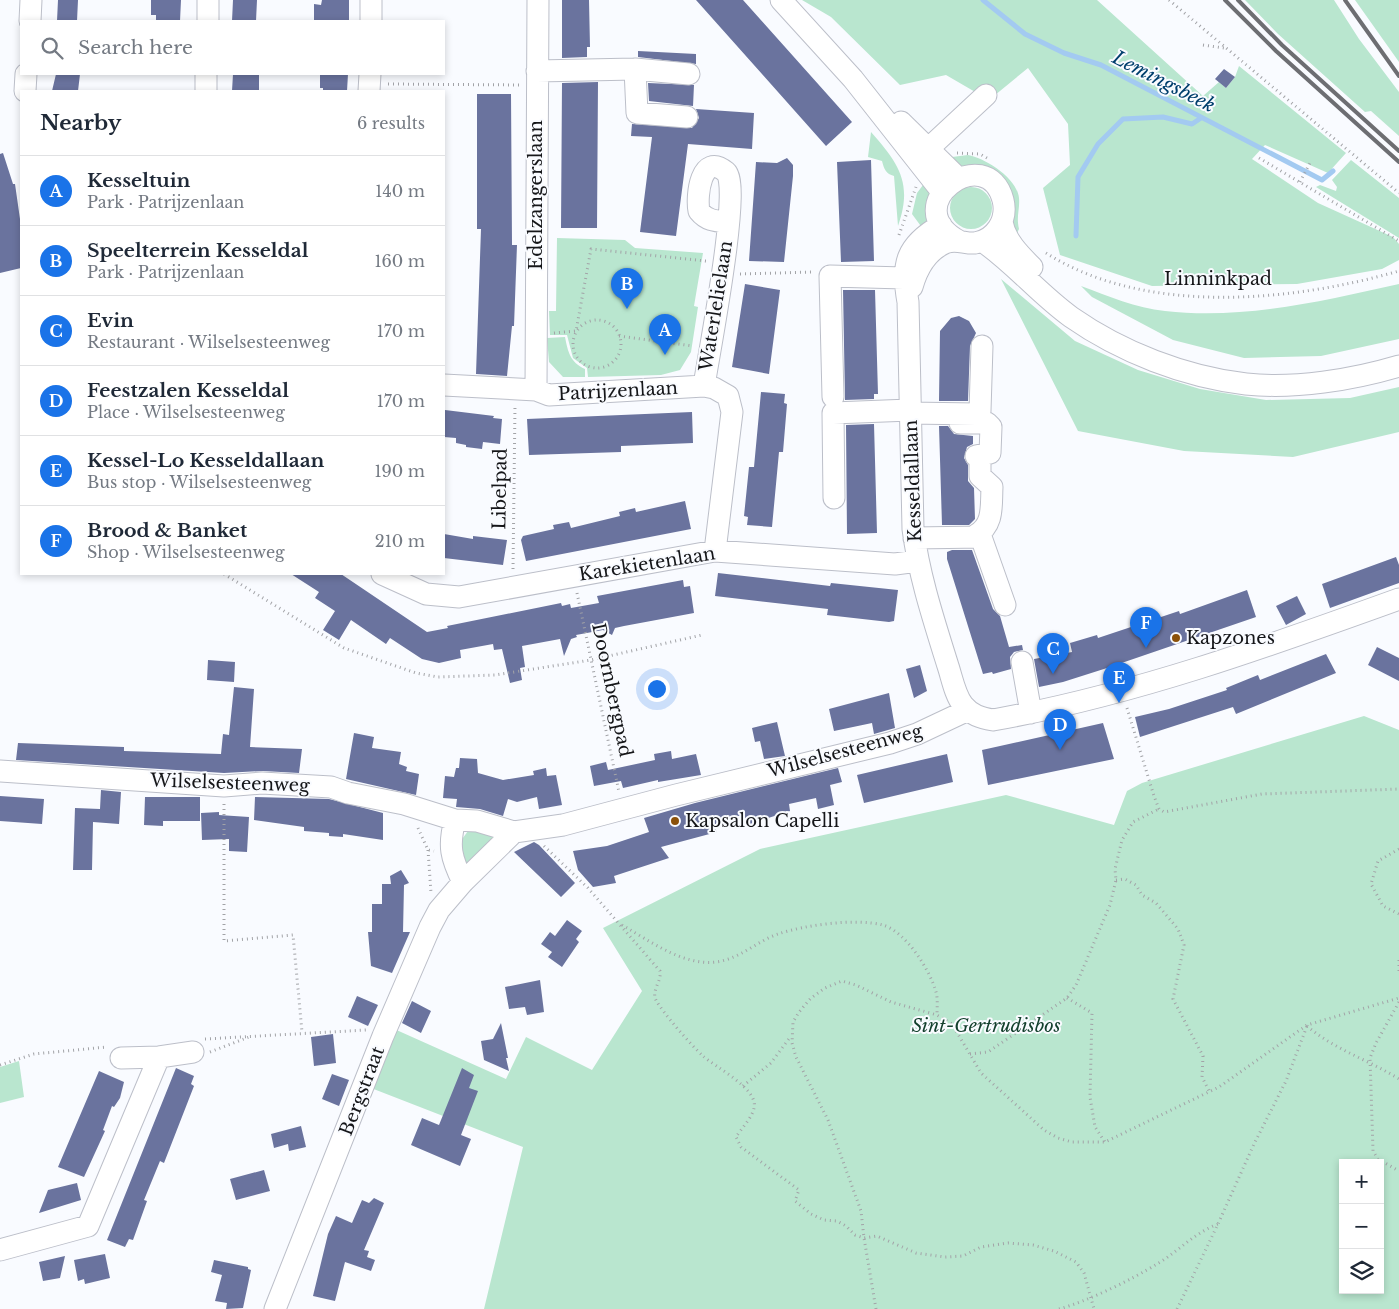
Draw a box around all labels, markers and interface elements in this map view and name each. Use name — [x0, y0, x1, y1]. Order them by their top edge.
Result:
search box — [20, 20, 445, 75]
icon: search — [38, 34, 66, 62]
text: Search here — [78, 36, 193, 59]
water label: Lemingsbeek — [1108, 45, 1219, 117]
text: Nearby — [40, 110, 121, 136]
text: 6 results — [357, 113, 425, 133]
street label: Edelzangerslaan — [525, 120, 547, 270]
text: Kesseltuin — [87, 169, 190, 192]
text: A — [50, 181, 62, 201]
text: 140 m — [375, 181, 425, 201]
text: Park · Patrijzenlaan — [87, 192, 244, 212]
text: Speelterrein Kesseldal — [87, 239, 308, 262]
street label: Waterlelielaan — [695, 239, 737, 374]
text: B — [50, 251, 62, 271]
text: 160 m — [374, 251, 425, 271]
text: Park · Patrijzenlaan — [87, 262, 244, 282]
pin: B — [611, 268, 643, 309]
street label: Linninkpad — [1164, 268, 1272, 290]
text: Evin — [87, 309, 134, 332]
pin: A — [649, 314, 681, 355]
text: C — [49, 321, 63, 341]
text: 170 m — [377, 321, 425, 341]
text: Restaurant · Wilselsesteenweg — [87, 332, 330, 352]
street label: Patrijzenlaan — [557, 377, 679, 405]
text: Feestzalen Kesseldal — [87, 379, 289, 402]
text: D — [49, 391, 63, 411]
text: 170 m — [377, 391, 425, 411]
text: Place · Wilselsesteenweg — [87, 402, 285, 422]
street label: Kesseldallaan — [900, 419, 926, 543]
street label: Libelpad — [488, 448, 512, 530]
text: Kessel-Lo Kesseldallaan — [87, 449, 324, 472]
text: E — [50, 461, 62, 481]
text: 190 m — [374, 461, 425, 481]
text: Bus stop · Wilselsesteenweg — [87, 472, 311, 492]
text: Brood & Banket — [87, 519, 247, 542]
text: F — [50, 531, 62, 551]
text: 210 m — [375, 531, 425, 551]
text: Shop · Wilselsesteenweg — [87, 542, 285, 562]
street label: Karekietenlaan — [577, 542, 717, 586]
pin: F — [1130, 607, 1162, 648]
street label: Doornbergpad — [587, 621, 637, 759]
place label: Kapzones — [1186, 627, 1275, 649]
marker: Kapzones — [1170, 632, 1182, 644]
pin: C — [1037, 633, 1069, 674]
pin: E — [1103, 662, 1135, 703]
your location — [644, 676, 670, 702]
pin: D — [1044, 709, 1076, 750]
street label: Wilselsesteenweg — [764, 720, 925, 783]
street label: Wilselsesteenweg — [149, 769, 310, 797]
place label: Kapsalon Capelli — [685, 810, 839, 832]
marker: Kapsalon Capelli — [669, 815, 681, 827]
park label: Sint-Gertrudisbos — [911, 1015, 1061, 1037]
street label: Bergstraat — [335, 1043, 389, 1139]
map controls — [1339, 1159, 1384, 1294]
button: + — [1339, 1159, 1384, 1204]
button: − — [1339, 1204, 1384, 1249]
button: layers — [1339, 1249, 1384, 1294]

